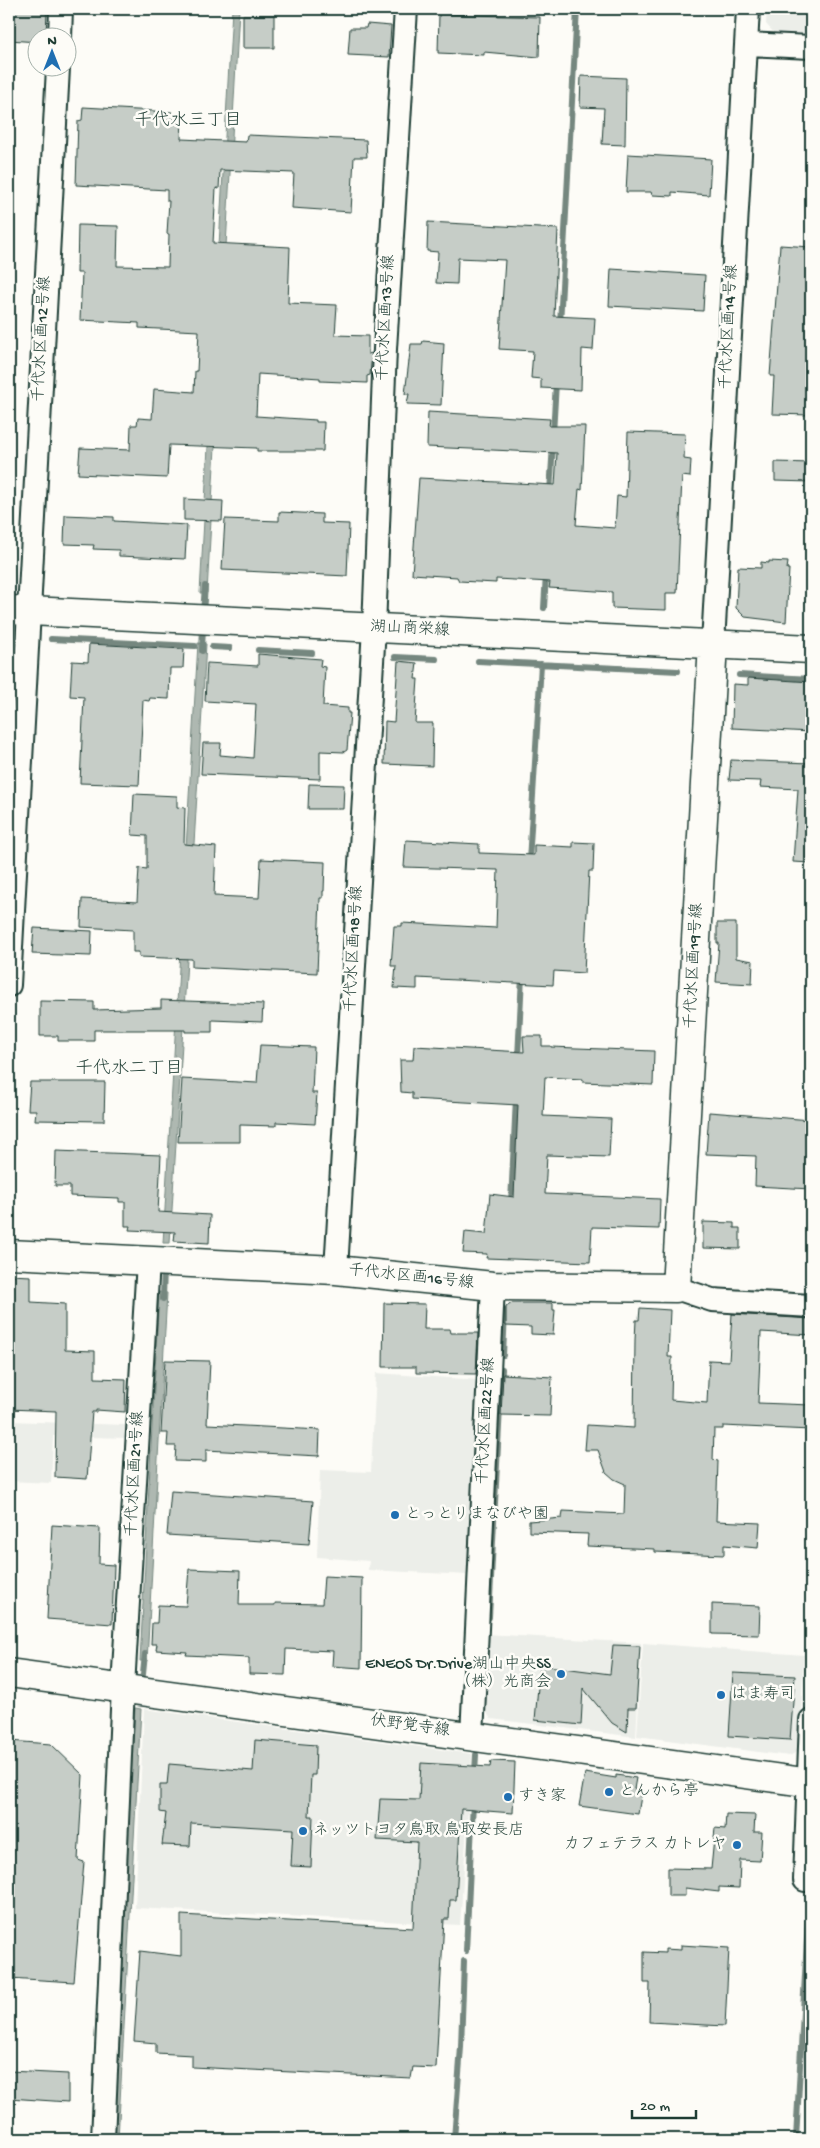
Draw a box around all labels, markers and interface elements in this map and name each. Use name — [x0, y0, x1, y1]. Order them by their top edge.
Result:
north arrow — [28, 28, 78, 78]
text: N — [47, 33, 57, 50]
district label: 千代水三丁目 — [134, 110, 242, 132]
street label: 千代水区画13号線 — [372, 254, 400, 382]
street label: 千代水区画14号線 — [715, 263, 743, 390]
street label: 千代水区画12号線 — [28, 275, 56, 403]
street label: 湖山商栄線 — [370, 616, 451, 642]
street label: 千代水区画18号線 — [340, 885, 368, 1013]
street label: 千代水区画19号線 — [680, 902, 708, 1030]
district label: 千代水二丁目 — [75, 1058, 183, 1080]
street label: 千代水区画16号線 — [347, 1260, 475, 1294]
street label: 千代水区画22号線 — [472, 1357, 500, 1485]
street label: 千代水区画21号線 — [121, 1410, 149, 1538]
place label: とっとりまなびや園 — [405, 1505, 549, 1525]
marker: とっとりまなびや園 — [389, 1509, 401, 1521]
place label: ENEOS Dr.Drive湖山中央SS （株）光商会 — [365, 1655, 552, 1693]
marker: ENEOS Dr.Drive湖山中央SS （株）光商会 — [555, 1668, 567, 1680]
place label: はま寿司 — [731, 1685, 795, 1705]
marker: はま寿司 — [715, 1689, 727, 1701]
street label: 伏野覚寺線 — [369, 1710, 451, 1742]
place label: とんから亭 — [619, 1781, 699, 1802]
marker: とんから亭 — [603, 1786, 615, 1798]
place label: すき家 — [518, 1787, 566, 1807]
marker: すき家 — [502, 1791, 514, 1803]
place label: ネッツトヨタ鳥取 鳥取安長店 — [313, 1820, 524, 1841]
marker: ネッツトヨタ鳥取 鳥取安長店 — [297, 1825, 309, 1837]
place label: カフェテラス カトレヤ — [564, 1835, 727, 1855]
marker: カフェテラス カトレヤ — [731, 1839, 743, 1851]
scale bar — [632, 2088, 696, 2120]
text: 20 m — [640, 2098, 670, 2116]

